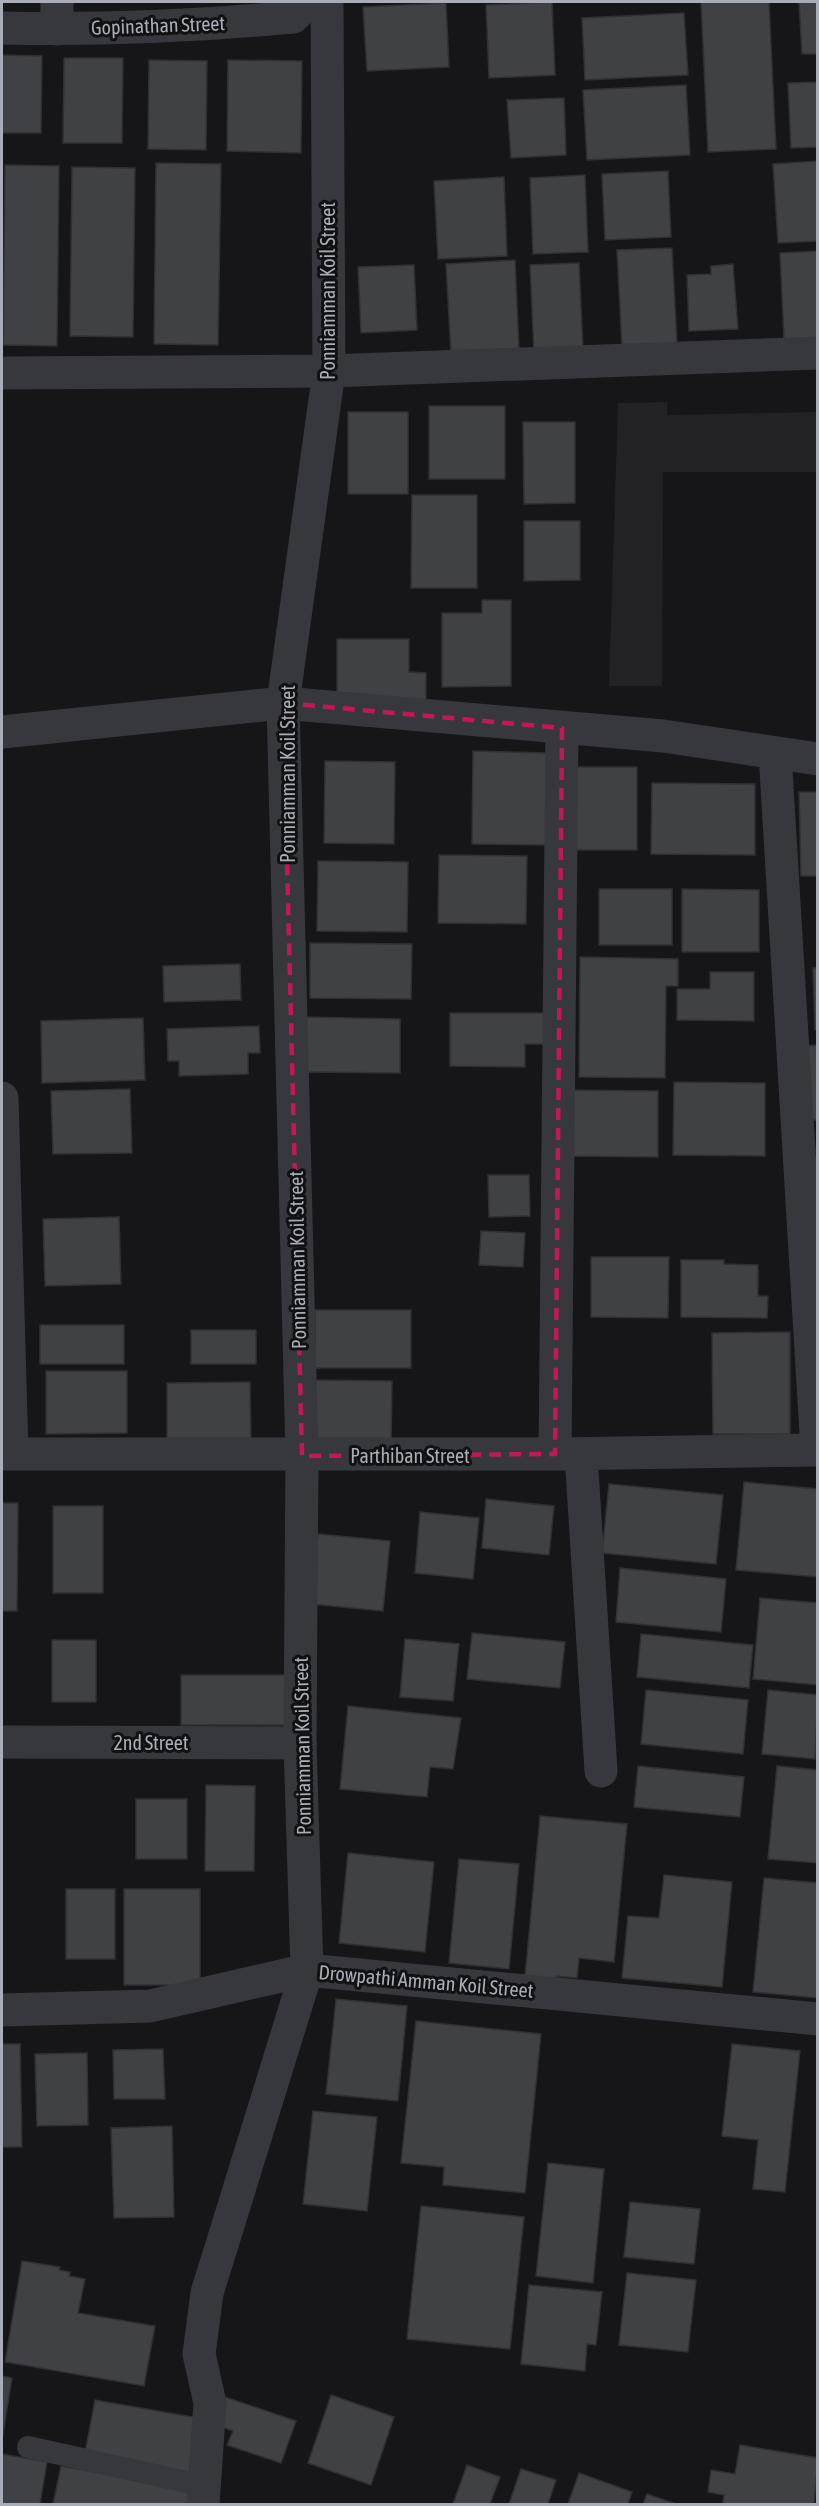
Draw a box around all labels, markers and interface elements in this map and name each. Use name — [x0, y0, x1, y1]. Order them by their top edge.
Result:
street label: Gopinathan Street — [91, 11, 226, 39]
street label: Ponniamman Koil Street — [316, 202, 339, 380]
street label: Ponniamman Koil Street — [276, 685, 299, 863]
street label: Ponniamman Koil Street — [284, 1170, 310, 1349]
street label: Parthiban Street — [350, 1444, 470, 1467]
street label: Ponniamman Koil Street — [289, 1656, 315, 1835]
street label: 2nd Street — [113, 1731, 189, 1754]
street label: Drowpathi Amman Koil Street — [318, 1960, 535, 2002]

